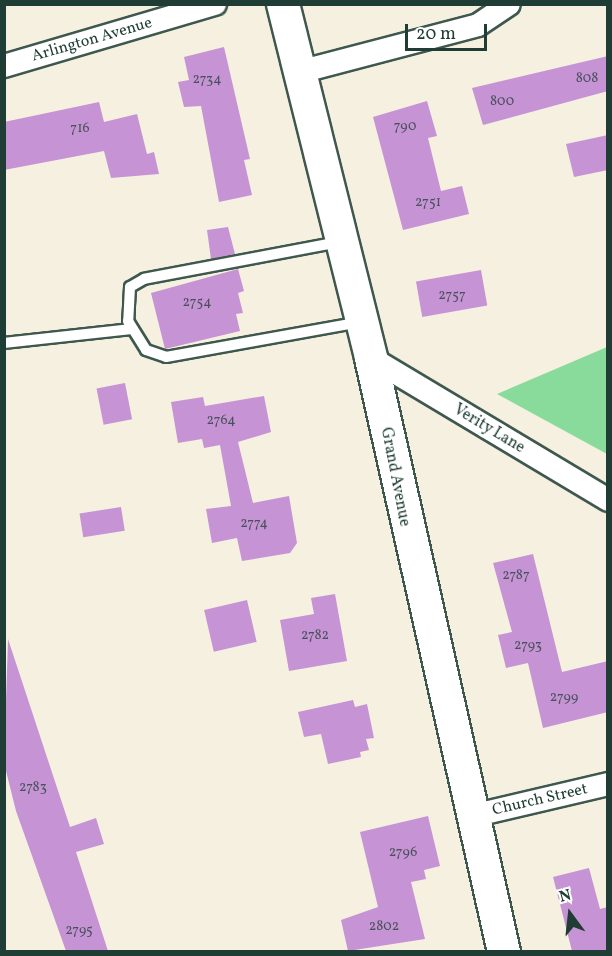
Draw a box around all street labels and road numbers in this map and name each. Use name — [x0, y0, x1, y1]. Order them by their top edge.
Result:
street label: Arlington Avenue — [30, 14, 154, 66]
street label: Verity Lane — [450, 400, 528, 458]
street label: Grand Avenue — [376, 426, 414, 528]
street label: Church Street — [491, 780, 589, 820]

